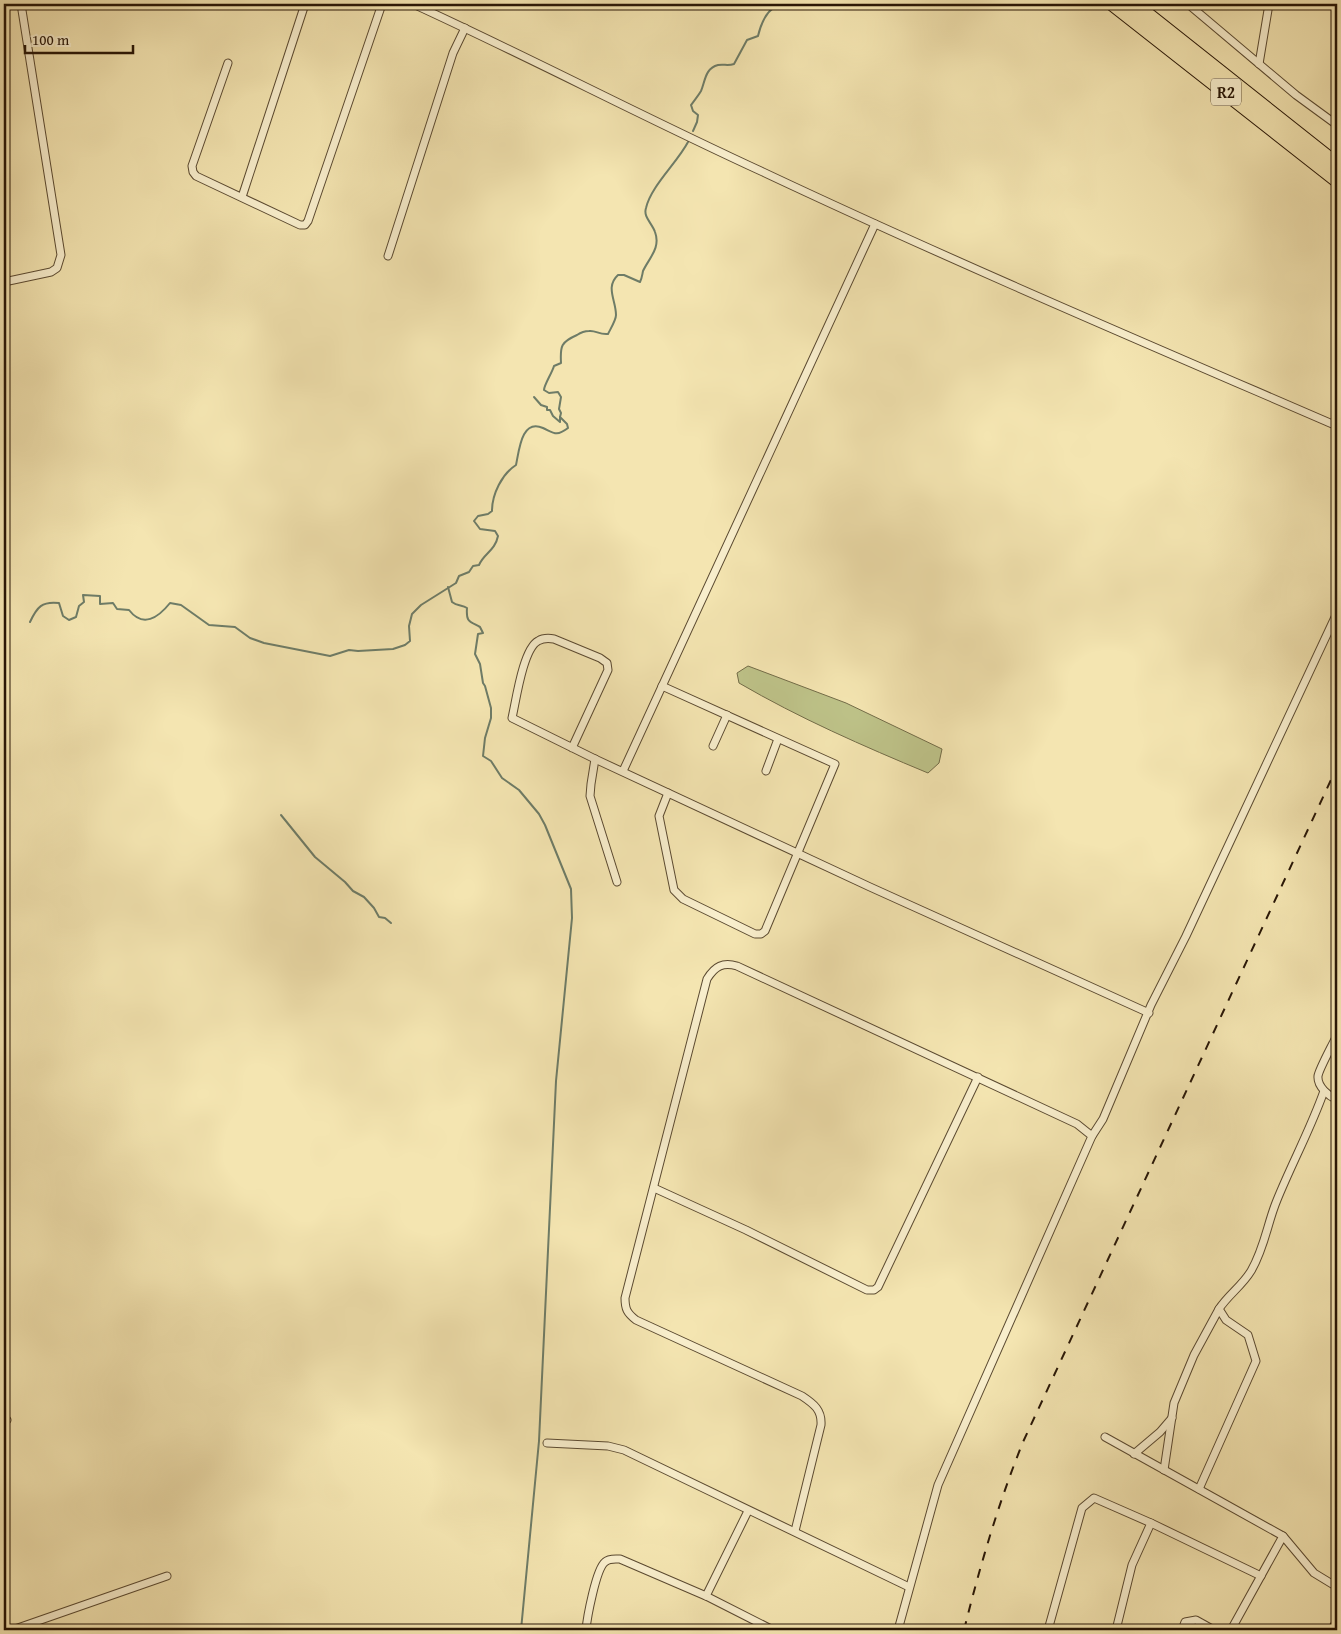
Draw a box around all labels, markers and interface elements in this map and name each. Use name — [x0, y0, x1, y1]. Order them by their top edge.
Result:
scale bar — [25, 22, 132, 54]
text: 100 m — [32, 29, 70, 50]
road number: R2 — [1211, 78, 1241, 105]

